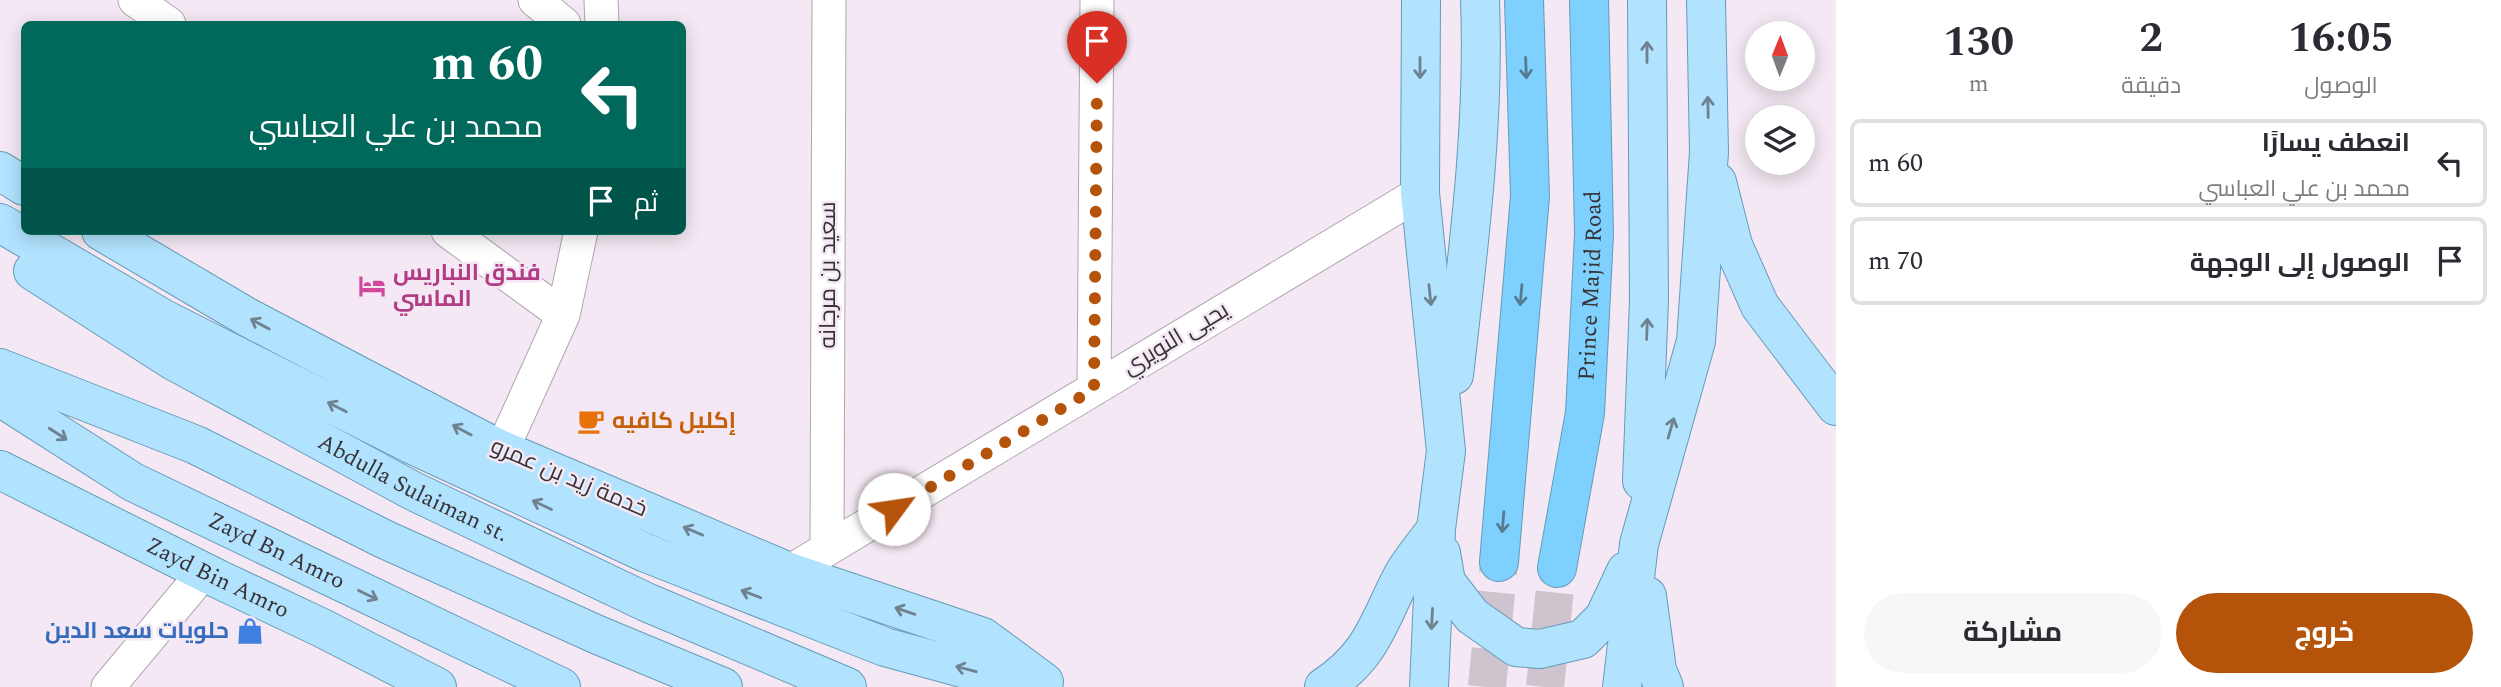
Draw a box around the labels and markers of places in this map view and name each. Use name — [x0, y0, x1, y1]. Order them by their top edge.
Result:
pin — [1067, 11, 1127, 83]
place label: فندق النباريس الماسي — [393, 256, 541, 317]
hotel icon: فندق النباريس الماسي — [357, 271, 387, 301]
place label: إكليل كافيه — [612, 404, 736, 439]
cafe icon: إكليل كافيه — [576, 406, 606, 436]
place label: حلويات سعد الدين — [45, 614, 229, 649]
shop icon: حلويات سعد الدين — [235, 616, 265, 646]

